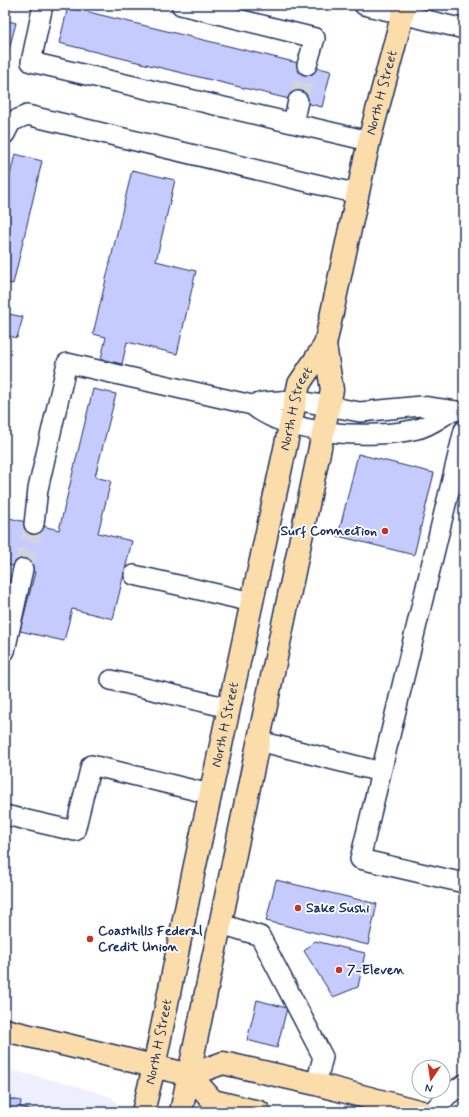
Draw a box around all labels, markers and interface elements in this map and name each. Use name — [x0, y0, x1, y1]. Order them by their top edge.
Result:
street label: North H Street — [362, 48, 402, 137]
street label: North H Street — [276, 363, 317, 452]
place label: Surf Connection — [280, 522, 377, 540]
marker: Surf Connection — [380, 526, 390, 536]
street label: North H Street — [207, 680, 243, 769]
place label: Sake Sushi — [306, 899, 369, 917]
marker: Sake Sushi — [293, 903, 303, 913]
place label: Coasthills Federal Credit Union — [98, 922, 203, 956]
marker: Coasthills Federal Credit Union — [85, 934, 95, 944]
place label: 7-Eleven — [347, 961, 406, 979]
marker: 7-Eleven — [334, 965, 344, 975]
street label: North H Street — [141, 997, 177, 1086]
north arrow — [411, 1059, 451, 1099]
text: N — [424, 1080, 434, 1095]

